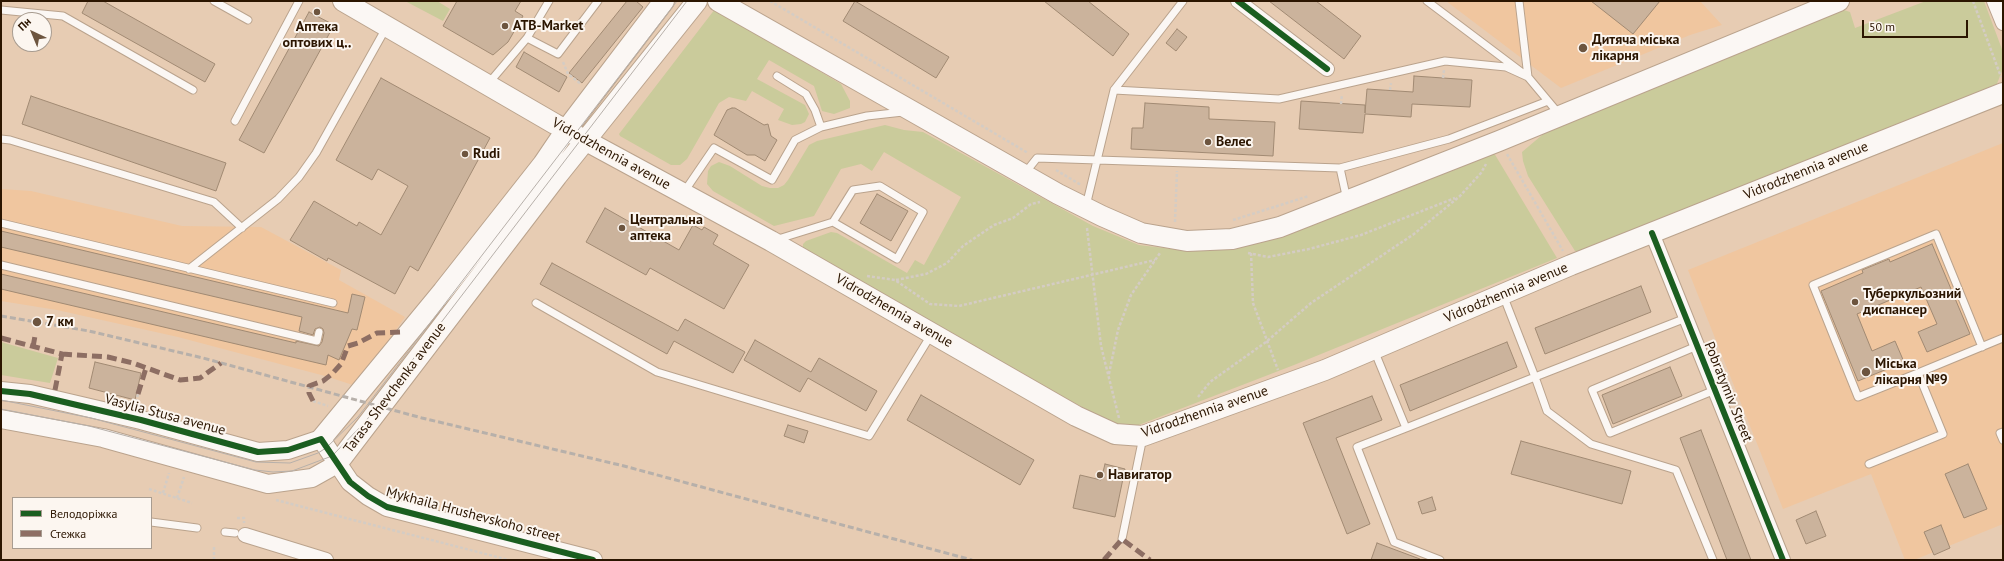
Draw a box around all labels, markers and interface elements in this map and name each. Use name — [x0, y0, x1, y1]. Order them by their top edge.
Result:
marker: Аптека оптових ц‥ — [312, 7, 322, 17]
north arrow — [12, 12, 52, 52]
scale bar — [1864, 12, 1970, 38]
text: Пн — [15, 15, 34, 34]
place label: ATB-Market — [513, 18, 583, 34]
place label: Аптека оптових ц‥ — [282, 19, 352, 52]
text: 50 m — [1869, 19, 1895, 34]
marker: ATB-Market — [500, 21, 510, 31]
place label: Дитяча міська лікарня — [1592, 32, 1680, 64]
marker: Дитяча міська лікарня — [1577, 42, 1589, 54]
street label: Vidrodzhennia avenue — [549, 114, 673, 194]
place label: Велес — [1216, 134, 1252, 150]
marker: Велес — [1203, 137, 1213, 147]
street label: Vidrodzhennia avenue — [1741, 138, 1871, 204]
place label: Rudi — [473, 146, 500, 162]
marker: Rudi — [460, 149, 470, 159]
place label: Центральна аптека — [630, 212, 703, 244]
marker: Центральна аптека — [617, 223, 627, 233]
street label: Vidrodzhennia avenue — [1442, 259, 1570, 327]
street label: Vidrodzhennia avenue — [832, 271, 956, 351]
place label: Туберкульозний диспансер — [1863, 286, 1961, 318]
marker: Туберкульозний диспансер — [1850, 297, 1860, 307]
place label: 7 км — [46, 314, 74, 330]
marker: 7 км — [31, 316, 43, 328]
street label: Tarasa Shevchenka avenue — [340, 319, 450, 457]
street label: Pobratymiv Street — [1700, 339, 1756, 445]
place label: Міська лікарня №9 — [1875, 356, 1948, 388]
marker: Міська лікарня №9 — [1860, 366, 1872, 378]
street label: Vidrodzhennia avenue — [1139, 382, 1271, 442]
street label: Vasylia Stusa avenue — [103, 391, 227, 439]
place label: Навигатор — [1108, 467, 1172, 483]
marker: Навигатор — [1095, 470, 1105, 480]
street label: Mykhaila Hrushevskoho street — [384, 484, 562, 546]
legend — [12, 497, 152, 549]
text: Велодоріжка — [50, 506, 117, 521]
text: Стежка — [50, 526, 86, 541]

